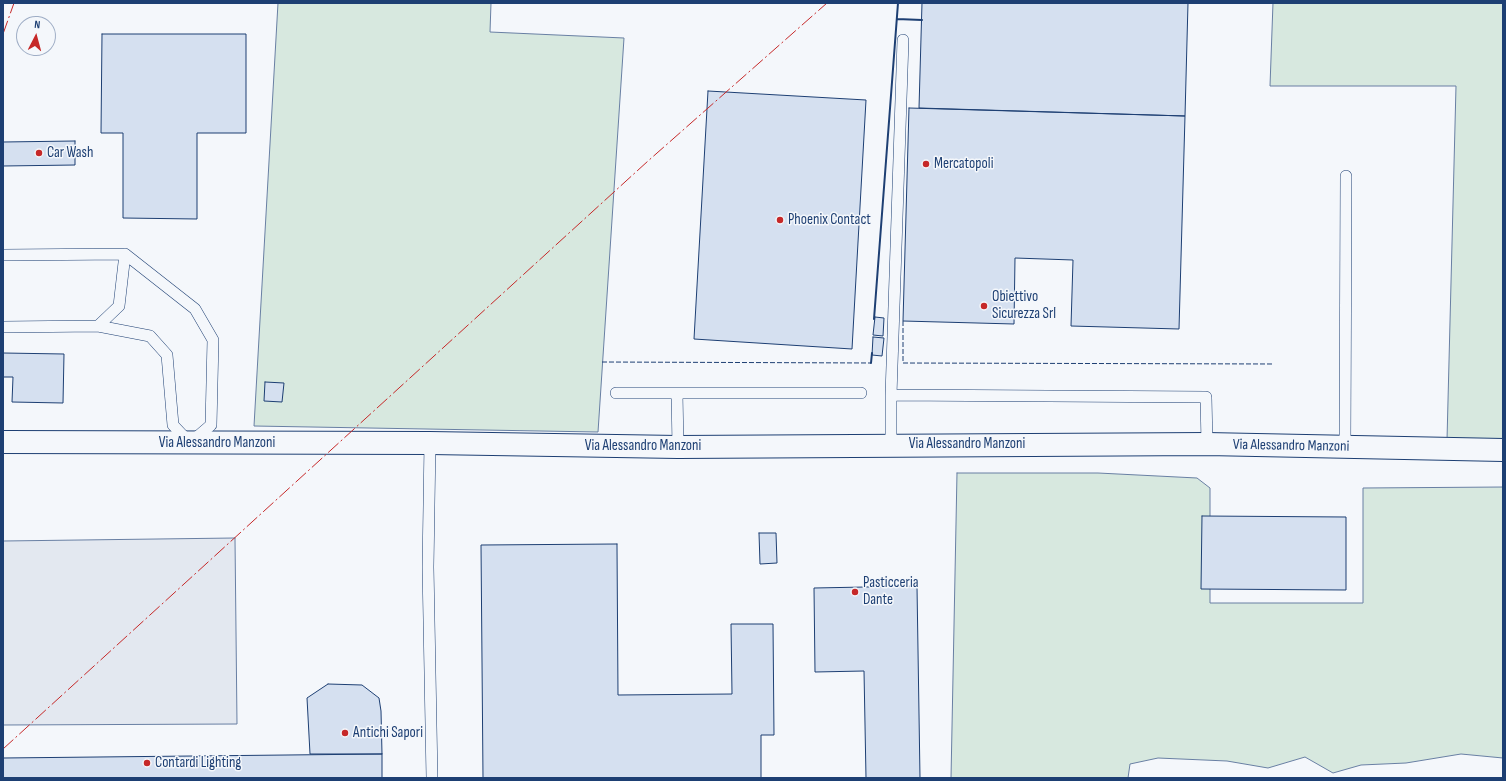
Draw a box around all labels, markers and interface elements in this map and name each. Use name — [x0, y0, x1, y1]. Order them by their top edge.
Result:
north arrow — [16, 16, 56, 56]
text: N — [34, 18, 41, 31]
place label: Car Wash — [47, 144, 93, 162]
marker: Car Wash — [34, 148, 44, 158]
place label: Mercatopoli — [934, 155, 994, 173]
marker: Mercatopoli — [921, 159, 931, 169]
place label: Phoenix Contact — [788, 211, 871, 229]
marker: Phoenix Contact — [775, 215, 785, 225]
place label: Obiettivo Sicurezza Srl — [992, 288, 1056, 323]
marker: Obiettivo Sicurezza Srl — [979, 301, 989, 311]
street label: Via Alessandro Manzoni — [159, 434, 275, 452]
street label: Via Alessandro Manzoni — [909, 435, 1025, 453]
street label: Via Alessandro Manzoni — [1233, 436, 1349, 456]
street label: Via Alessandro Manzoni — [585, 437, 701, 455]
place label: Pasticceria Dante — [863, 574, 918, 609]
marker: Pasticceria Dante — [850, 587, 860, 597]
place label: Antichi Sapori — [353, 724, 423, 742]
marker: Antichi Sapori — [340, 728, 350, 738]
place label: Contardi Lighting — [155, 754, 241, 772]
marker: Contardi Lighting — [142, 758, 152, 768]

